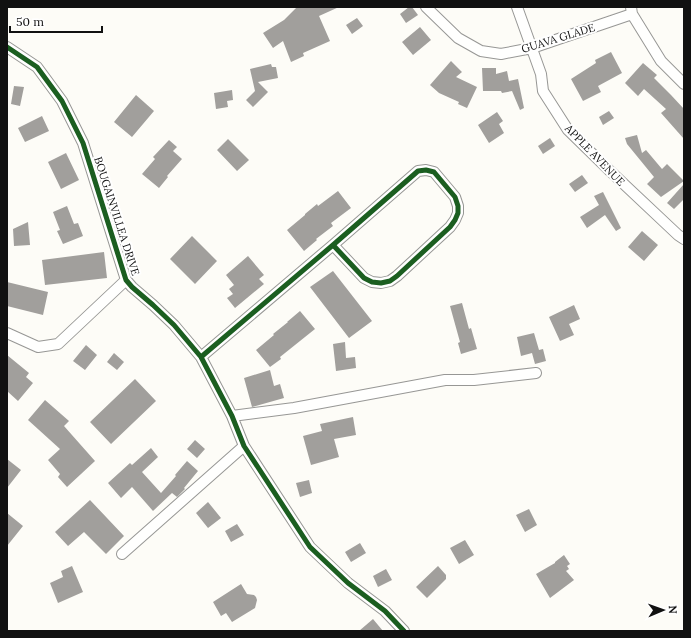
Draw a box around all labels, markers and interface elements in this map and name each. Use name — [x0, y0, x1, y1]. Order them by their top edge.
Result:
scale bar — [10, 8, 102, 34]
text: 50 m — [16, 14, 44, 29]
street label: GUAVA GLADE — [520, 20, 597, 56]
street label: APPLE AVENUE — [561, 121, 628, 189]
street label: BOUGAINVILLEA DRIVE — [91, 155, 143, 277]
north arrow — [643, 590, 683, 630]
text: N — [666, 605, 680, 615]

